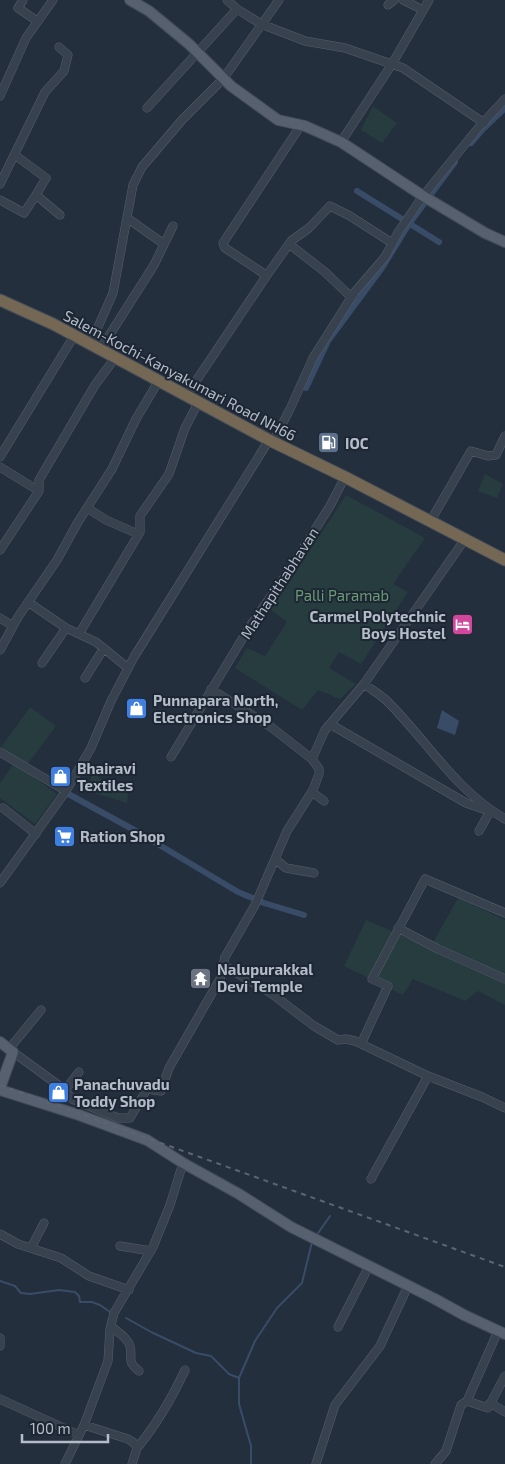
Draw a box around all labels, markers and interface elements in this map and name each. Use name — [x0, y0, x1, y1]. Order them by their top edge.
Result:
street label: Salem-Kochi-Kanyakumari Road NH66 — [61, 306, 299, 444]
fuel station icon: IOC — [317, 431, 341, 455]
place label: IOC — [345, 434, 369, 452]
street label: Mathapithabhavan — [236, 524, 322, 642]
park label: Palli Paramab — [295, 586, 389, 604]
place label: Carmel Polytechnic Boys Hostel — [310, 607, 446, 643]
hotel icon: Carmel Polytechnic Boys Hostel — [450, 613, 474, 637]
place label: Punnapara North, Electronics Shop — [153, 691, 278, 726]
shop icon: Punnapara North, Electronics Shop — [125, 697, 149, 721]
place label: Bhairavi Textiles — [77, 759, 136, 794]
shop icon: Bhairavi Textiles — [49, 765, 73, 789]
supermarket icon: Ration Shop — [52, 824, 76, 848]
place label: Ration Shop — [80, 827, 165, 845]
place label: Nalupurakkal Devi Temple — [217, 960, 313, 995]
temple icon: Nalupurakkal Devi Temple — [189, 966, 213, 990]
place label: Panachuvadu Toddy Shop — [74, 1075, 170, 1111]
shop icon: Panachuvadu Toddy Shop — [46, 1081, 70, 1105]
scale bar — [22, 1412, 109, 1444]
text: 100 m — [30, 1419, 71, 1437]

